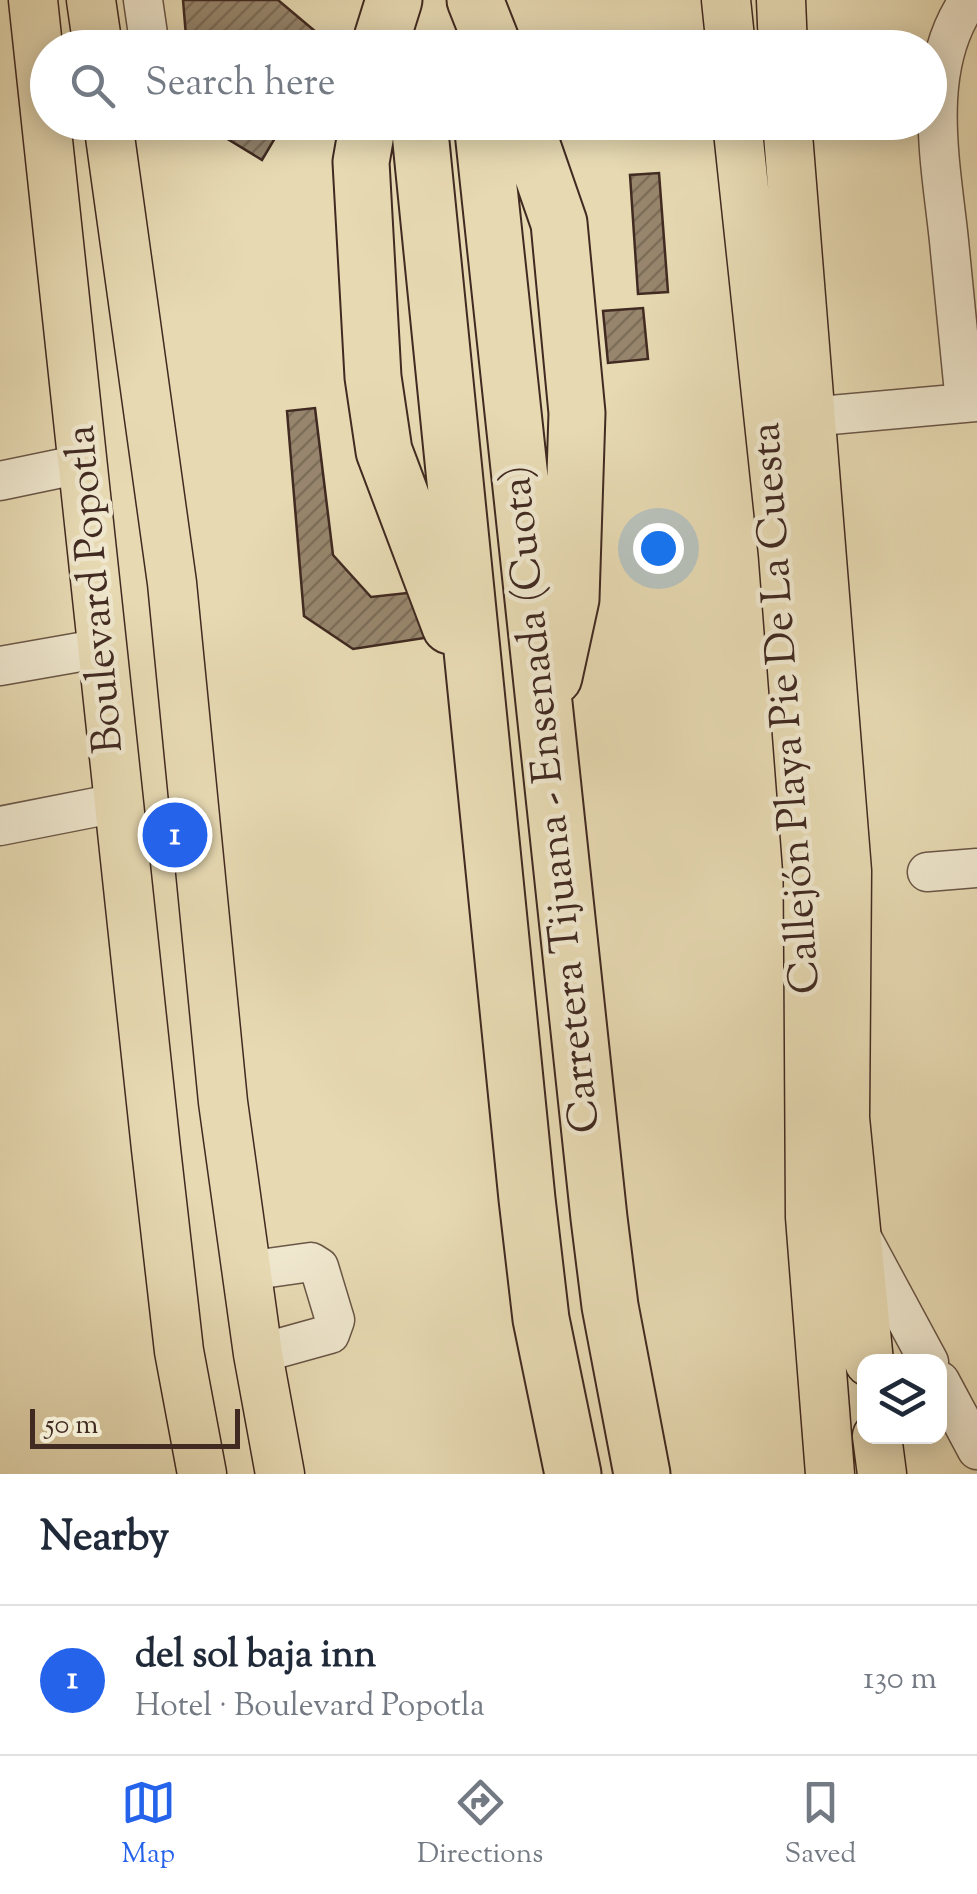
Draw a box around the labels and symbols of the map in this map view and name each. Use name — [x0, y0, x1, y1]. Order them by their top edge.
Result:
street label: Callejón Playa Pie De La Cuesta — [738, 420, 838, 996]
street label: Boulevard Popotla — [53, 423, 141, 755]
street label: Carretera Tijuana - Ensenada (Cuota) — [488, 462, 618, 1136]
your location — [633, 523, 684, 574]
pin: 1 — [142, 798, 208, 872]
scale bar — [30, 1404, 240, 1448]

